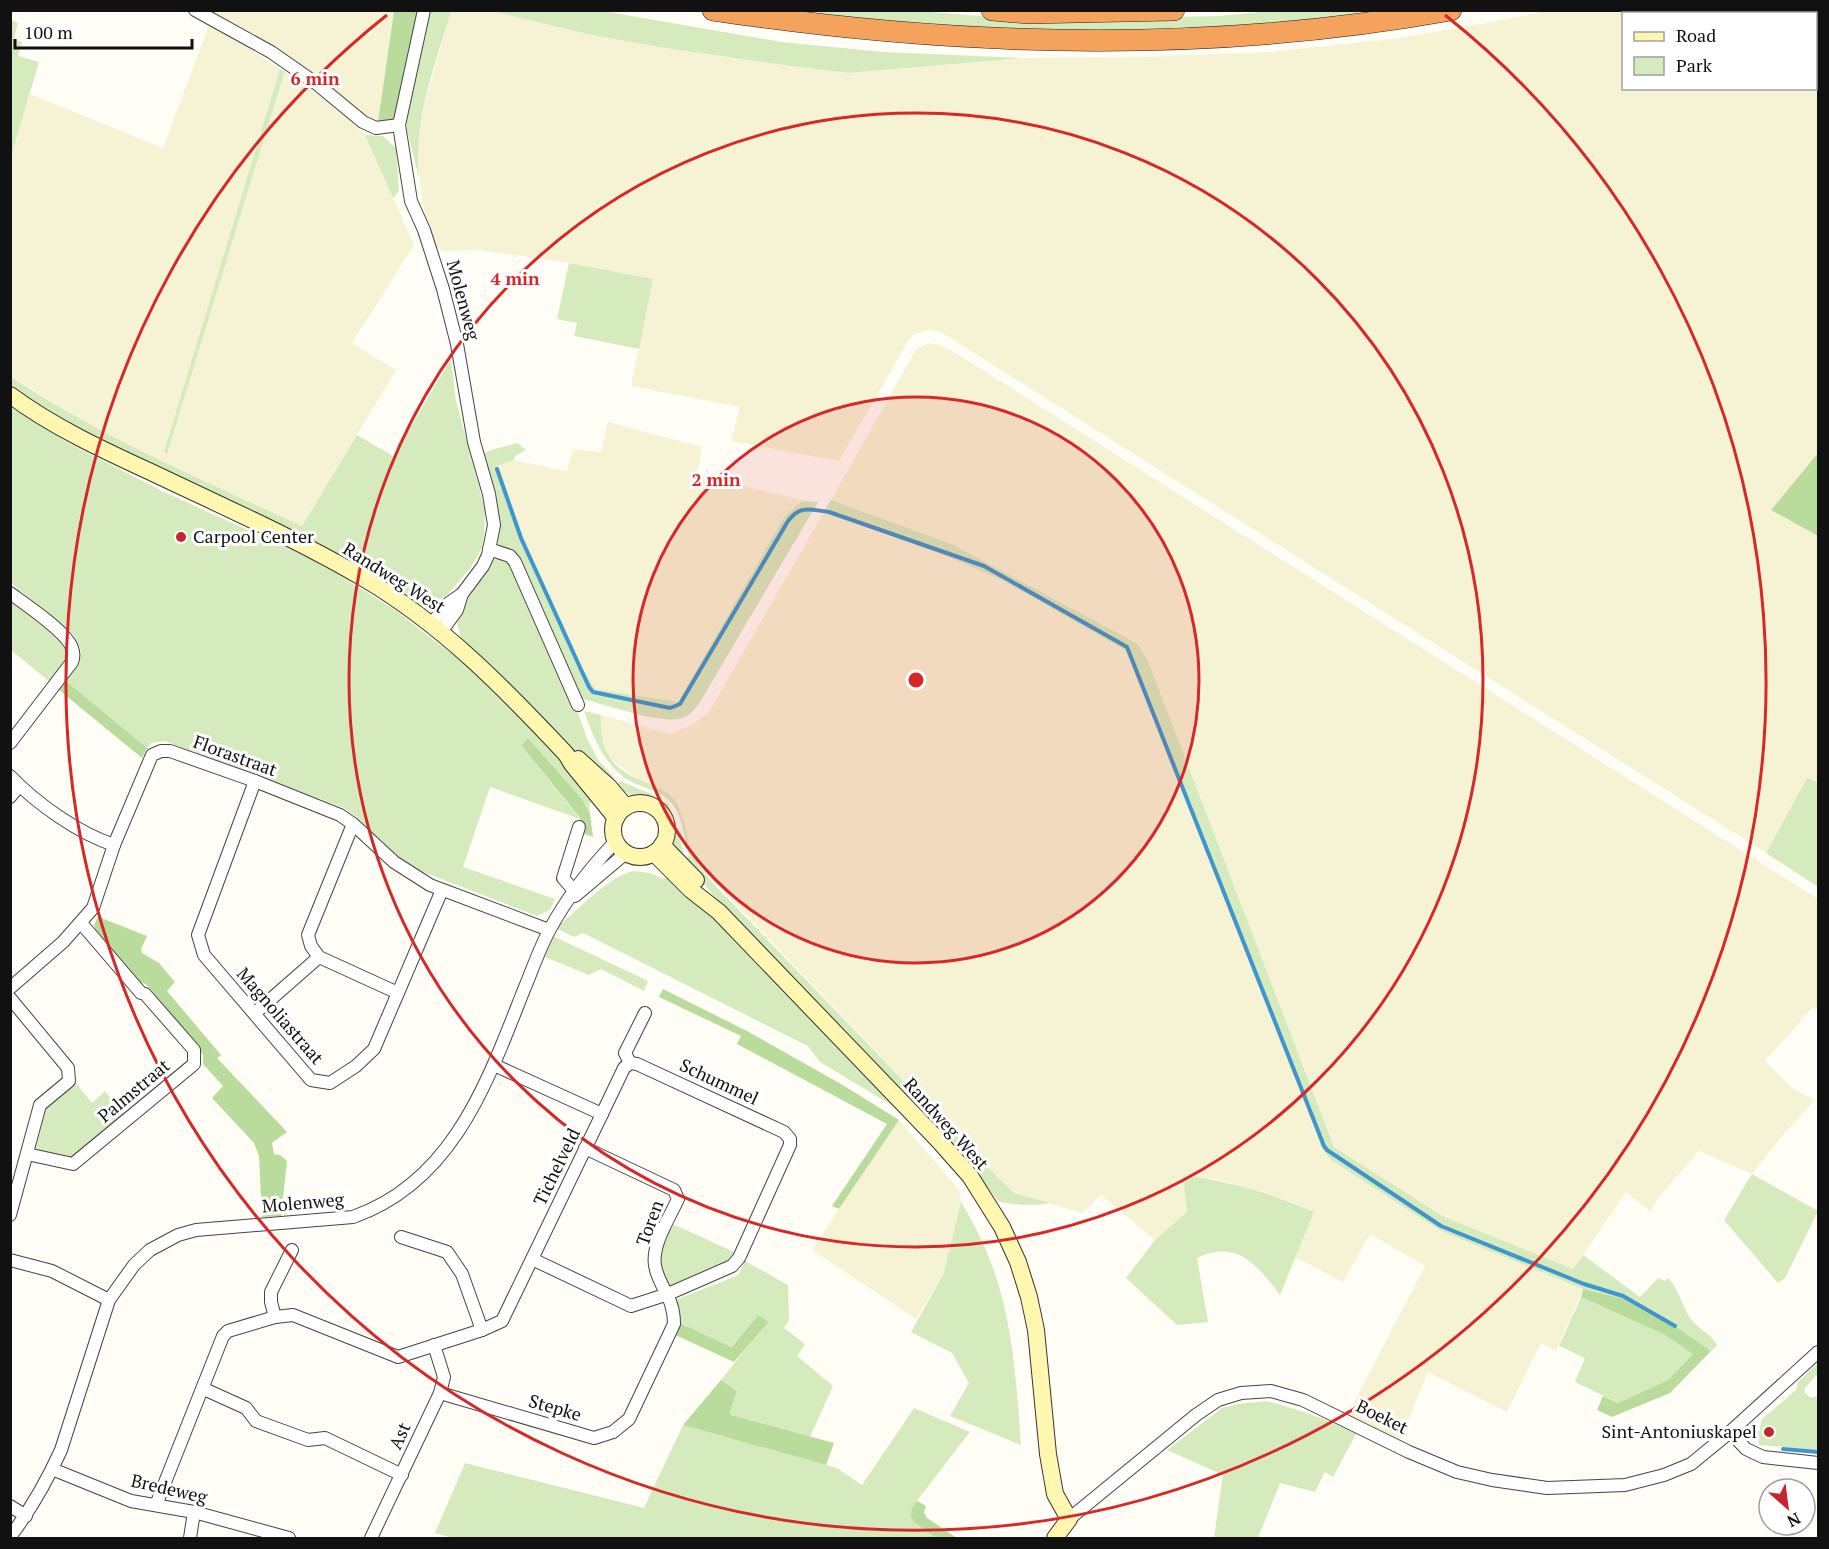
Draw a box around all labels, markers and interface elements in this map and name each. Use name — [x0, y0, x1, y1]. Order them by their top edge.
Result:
scale bar — [15, 12, 192, 50]
legend — [1622, 12, 1817, 90]
text: 100 m — [24, 20, 73, 44]
text: Road — [1676, 23, 1716, 47]
text: Park — [1676, 53, 1713, 77]
text: 6 min — [290, 66, 340, 90]
street label: Molenweg — [442, 257, 486, 343]
text: 4 min — [490, 266, 540, 290]
text: 2 min — [691, 467, 741, 491]
place label: Carpool Center — [193, 524, 314, 548]
marker: Carpool Center — [174, 530, 188, 544]
street label: Randweg West — [339, 536, 450, 618]
centre of rings — [906, 670, 926, 690]
street label: Florastraat — [190, 729, 281, 781]
street label: Magnoliastraat — [232, 962, 330, 1069]
street label: Schummel — [676, 1052, 763, 1110]
street label: Palmstraat — [92, 1053, 175, 1127]
street label: Randweg West — [899, 1072, 995, 1175]
street label: Tichelveld — [527, 1124, 585, 1209]
street label: Molenweg — [261, 1186, 345, 1218]
street label: Toren — [630, 1196, 668, 1249]
street label: Stepke — [526, 1388, 584, 1426]
street label: Boeket — [1353, 1393, 1413, 1439]
street label: Ast — [383, 1418, 416, 1453]
place label: Sint-Antoniuskapel — [1601, 1419, 1757, 1443]
marker: Sint-Antoniuskapel — [1762, 1425, 1776, 1439]
street label: Bredeweg — [129, 1468, 210, 1509]
north arrow — [1757, 1477, 1817, 1537]
text: N — [1784, 1508, 1805, 1533]

